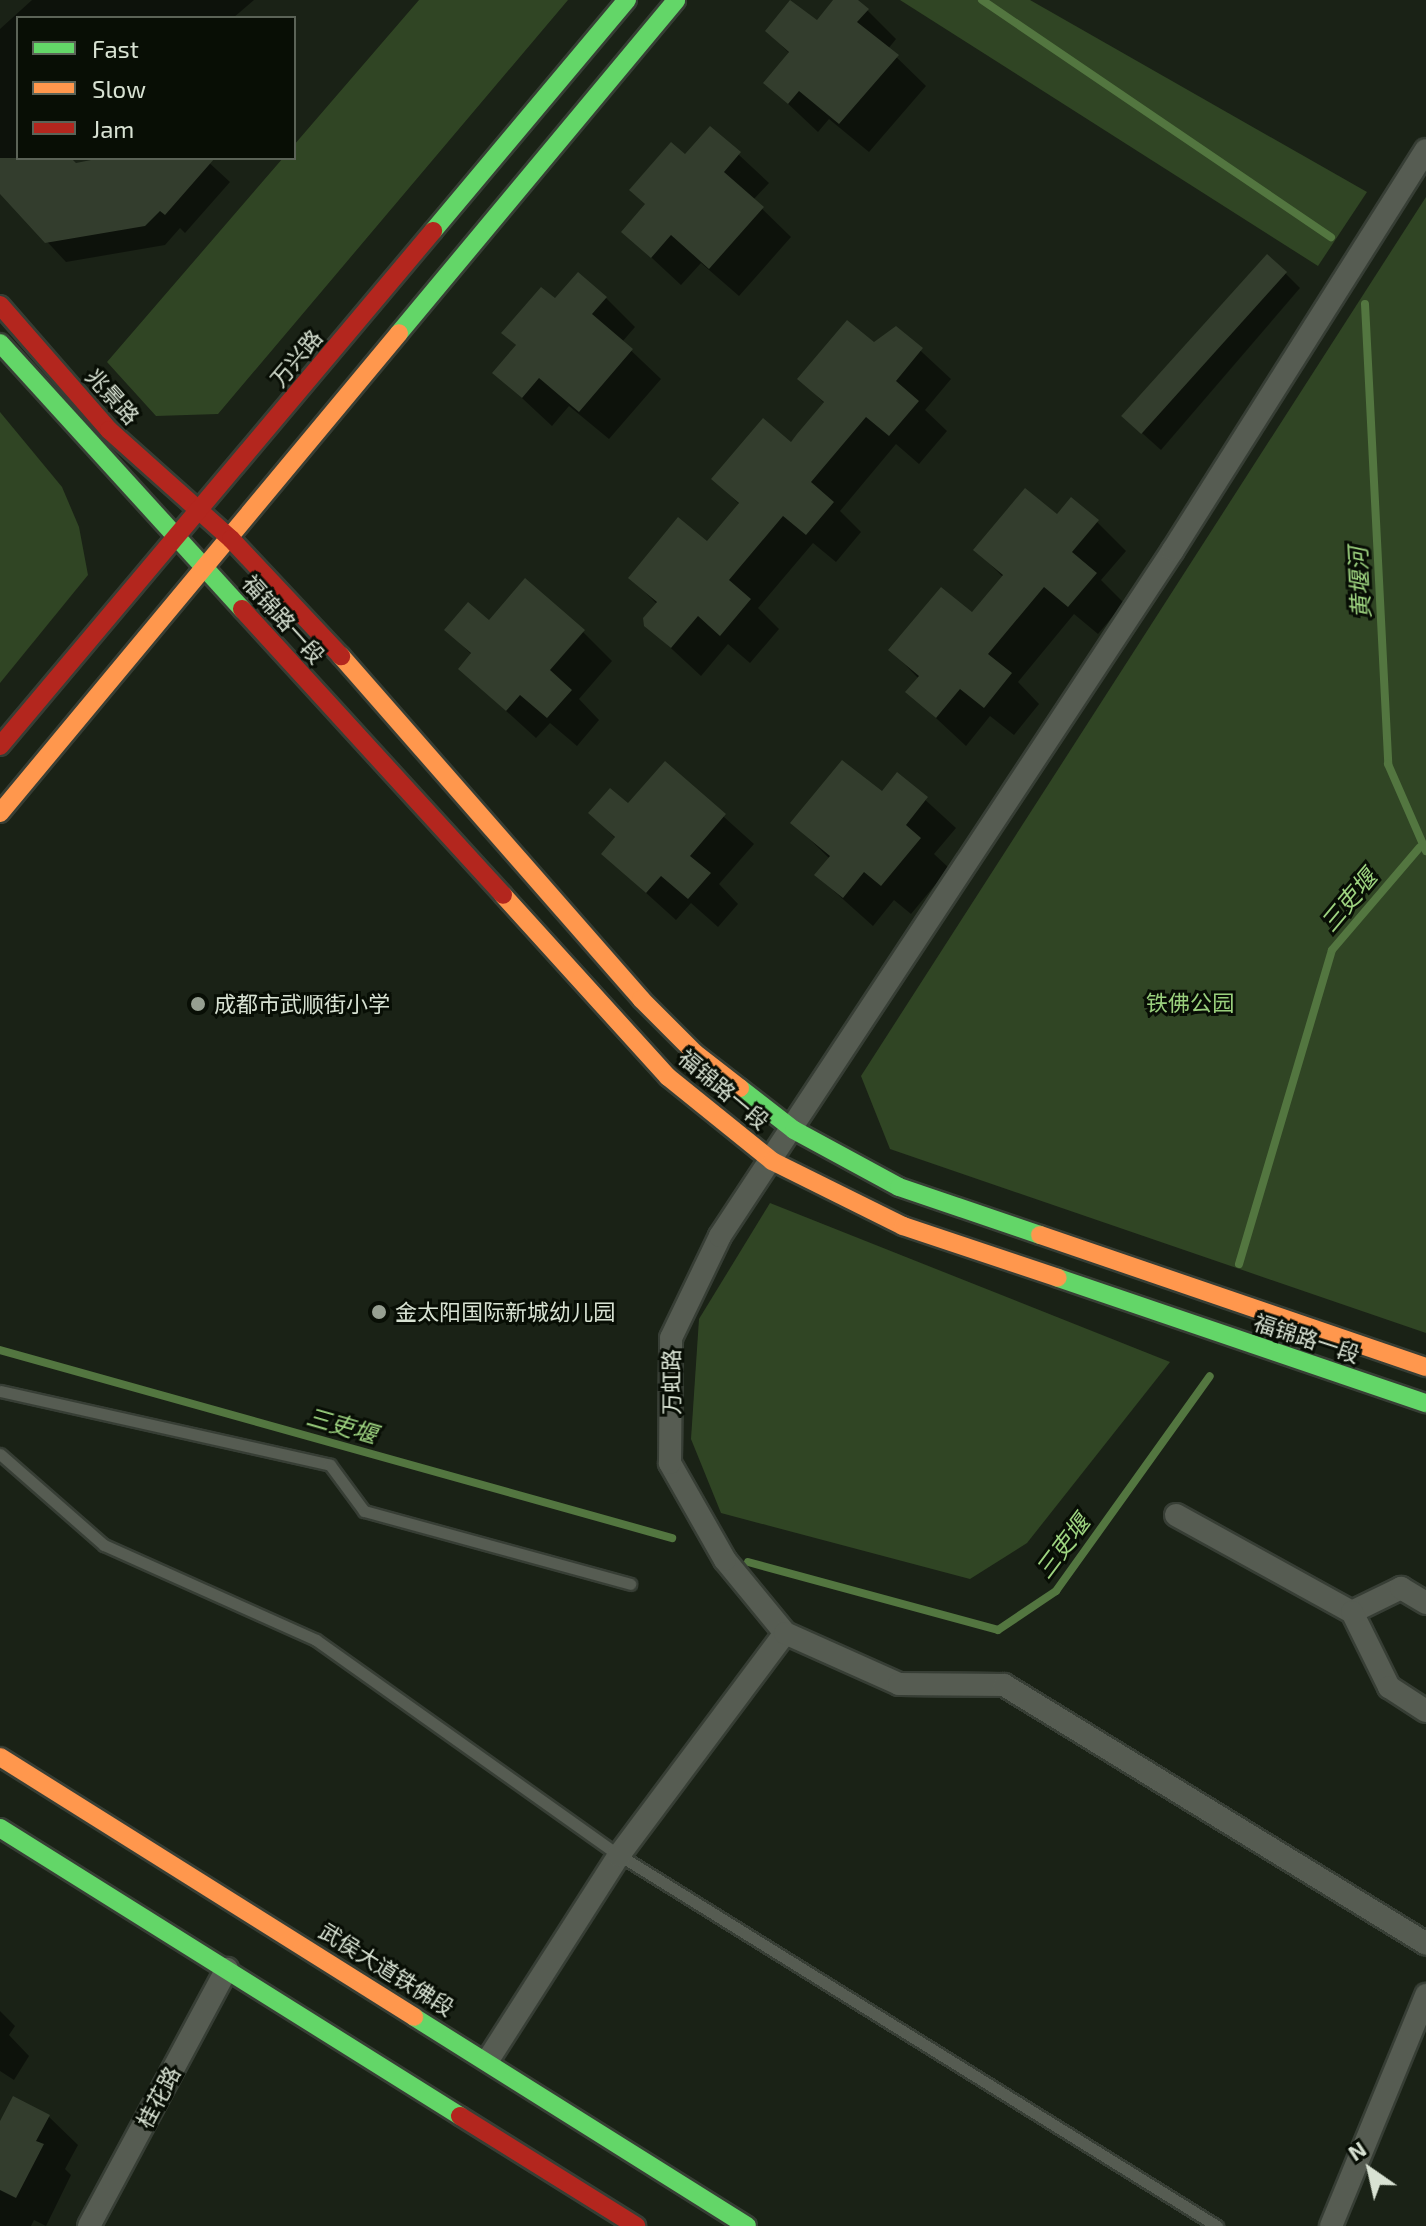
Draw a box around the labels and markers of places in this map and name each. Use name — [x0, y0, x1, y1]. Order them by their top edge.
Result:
place label: 成都市武顺街小学 — [214, 991, 390, 1017]
marker: 成都市武顺街小学 — [189, 995, 207, 1013]
place label: 金太阳国际新城幼儿园 — [395, 1299, 615, 1325]
marker: 金太阳国际新城幼儿园 — [370, 1303, 388, 1321]

